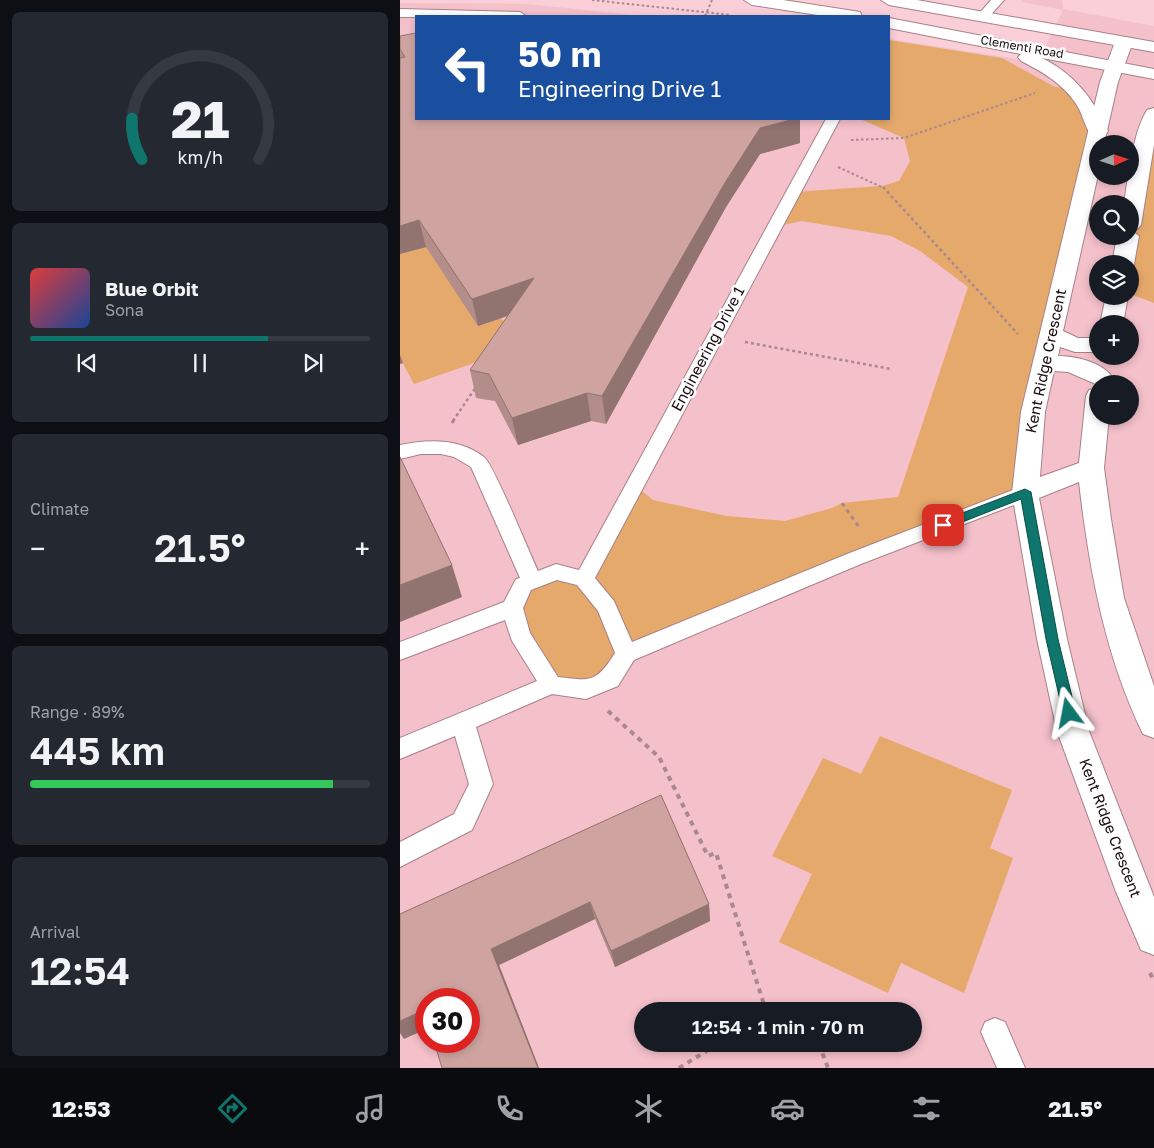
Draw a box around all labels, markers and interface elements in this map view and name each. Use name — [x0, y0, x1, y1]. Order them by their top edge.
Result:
street label: Clementi Road — [979, 32, 1065, 61]
text: 50 m — [518, 33, 601, 75]
icon: left — [435, 35, 500, 100]
text: Engineering Drive 1 — [518, 75, 721, 102]
text: 21 — [171, 87, 229, 149]
north arrow — [1089, 135, 1139, 185]
map controls — [1089, 135, 1139, 425]
text: km/h — [177, 146, 223, 168]
button: search — [1089, 195, 1139, 245]
button: layers — [1089, 255, 1139, 305]
text: Blue Orbit — [105, 277, 199, 300]
street label: Engineering Drive 1 — [667, 283, 748, 414]
street label: Kent Ridge Crescent — [1021, 287, 1069, 435]
text: Sona — [105, 300, 144, 320]
button: + — [1089, 315, 1139, 365]
icon: previous — [73, 349, 101, 377]
icon: pause — [186, 349, 214, 377]
icon: next — [299, 349, 327, 377]
button: − — [1089, 375, 1139, 425]
text: Climate — [30, 499, 89, 519]
pin — [922, 504, 964, 546]
icon: arrive — [929, 511, 957, 539]
text: 21.5° — [154, 525, 246, 570]
text: − — [30, 532, 45, 565]
text: + — [355, 532, 370, 565]
position arrow — [1042, 686, 1094, 738]
text: Range · 89% — [30, 702, 124, 722]
text: 445 km — [30, 728, 165, 773]
street label: Kent Ridge Crescent — [1076, 756, 1146, 900]
text: Arrival — [30, 922, 80, 942]
text: 12:54 — [30, 948, 130, 993]
speed limit sign: 30 — [415, 988, 480, 1053]
text: 12:54 · 1 min · 70 m — [692, 1015, 864, 1038]
icon: directions — [215, 1091, 250, 1126]
icon: music — [353, 1091, 388, 1126]
icon: phone — [492, 1091, 527, 1126]
icon: climate — [631, 1091, 666, 1126]
icon: car — [770, 1091, 805, 1126]
icon: filters — [909, 1091, 944, 1126]
text: 12:53 — [52, 1095, 111, 1122]
text: 21.5° — [1048, 1095, 1102, 1122]

